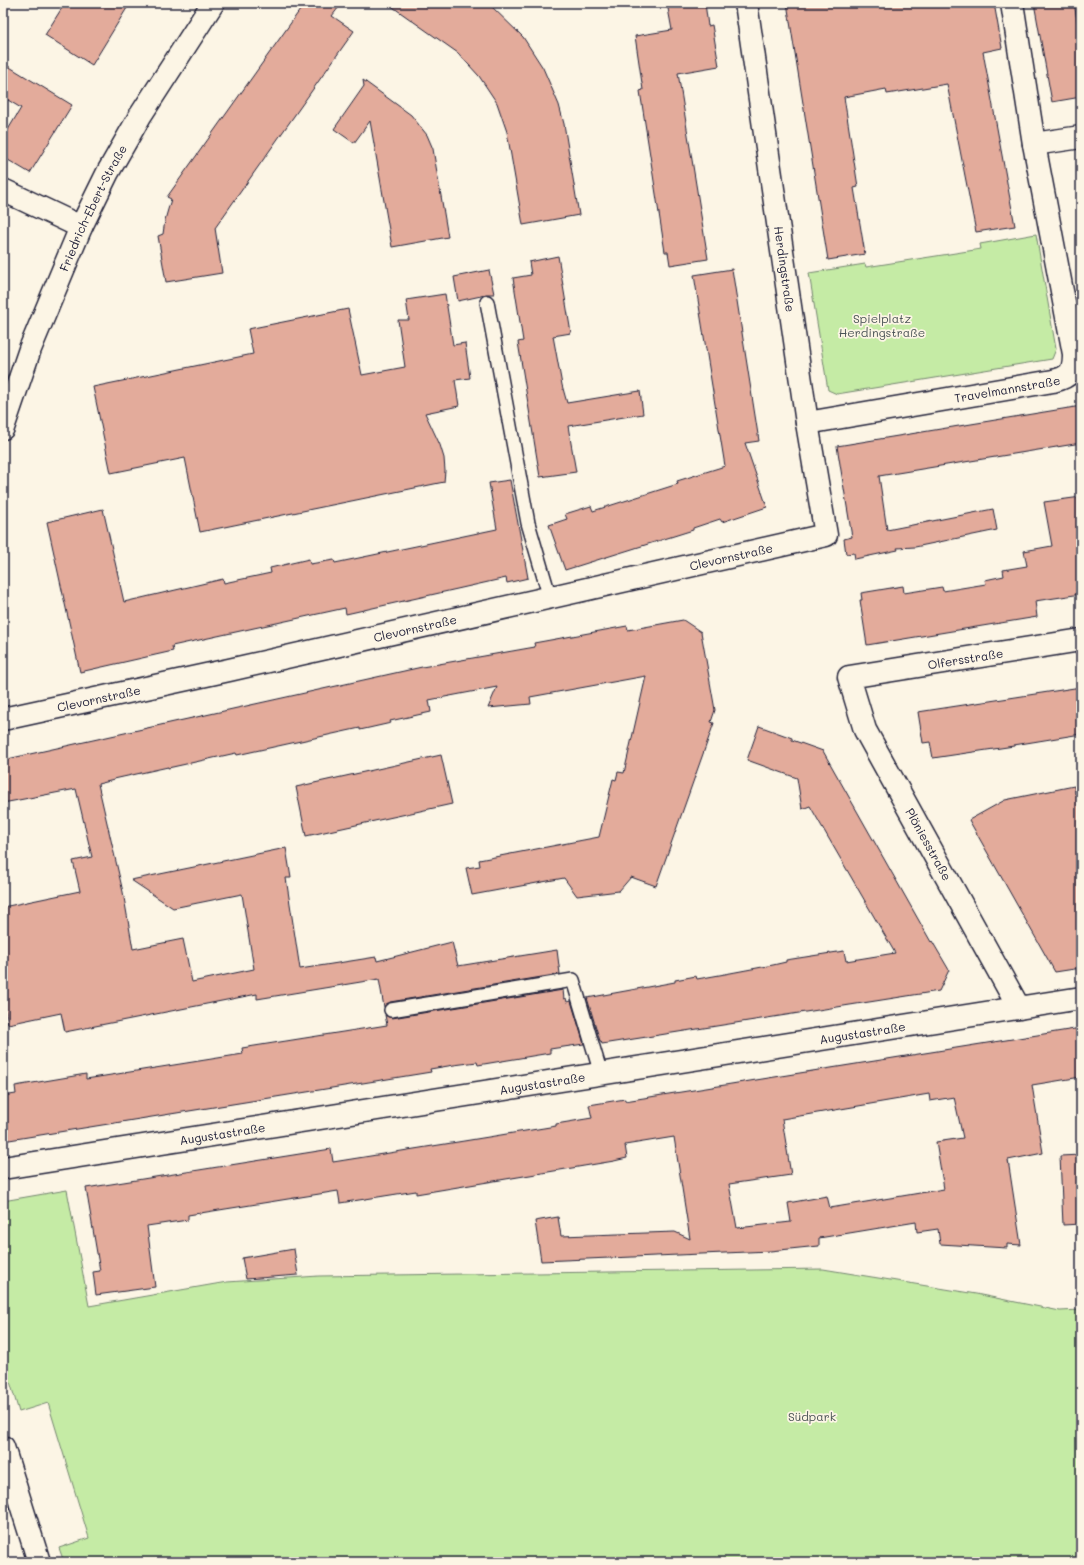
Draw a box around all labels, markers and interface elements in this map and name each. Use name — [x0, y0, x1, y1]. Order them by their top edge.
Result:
street label: Friedrich-Ebert-Straße — [55, 141, 130, 274]
street label: Herdingstraße — [771, 225, 799, 313]
park label: Spielplatz Herdingstraße — [839, 310, 925, 340]
street label: Travelmannstraße — [953, 371, 1062, 406]
street label: Clevornstraße — [688, 539, 774, 574]
street label: Clevornstraße — [372, 611, 458, 645]
street label: Olfersstraße — [926, 645, 1004, 672]
street label: Clevornstraße — [56, 681, 142, 715]
street label: Plöniesstraße — [902, 805, 956, 883]
street label: Augustastraße — [818, 1018, 906, 1047]
street label: Augustastraße — [498, 1068, 586, 1098]
street label: Augustastraße — [178, 1119, 266, 1148]
park label: Südpark — [788, 1408, 836, 1424]

